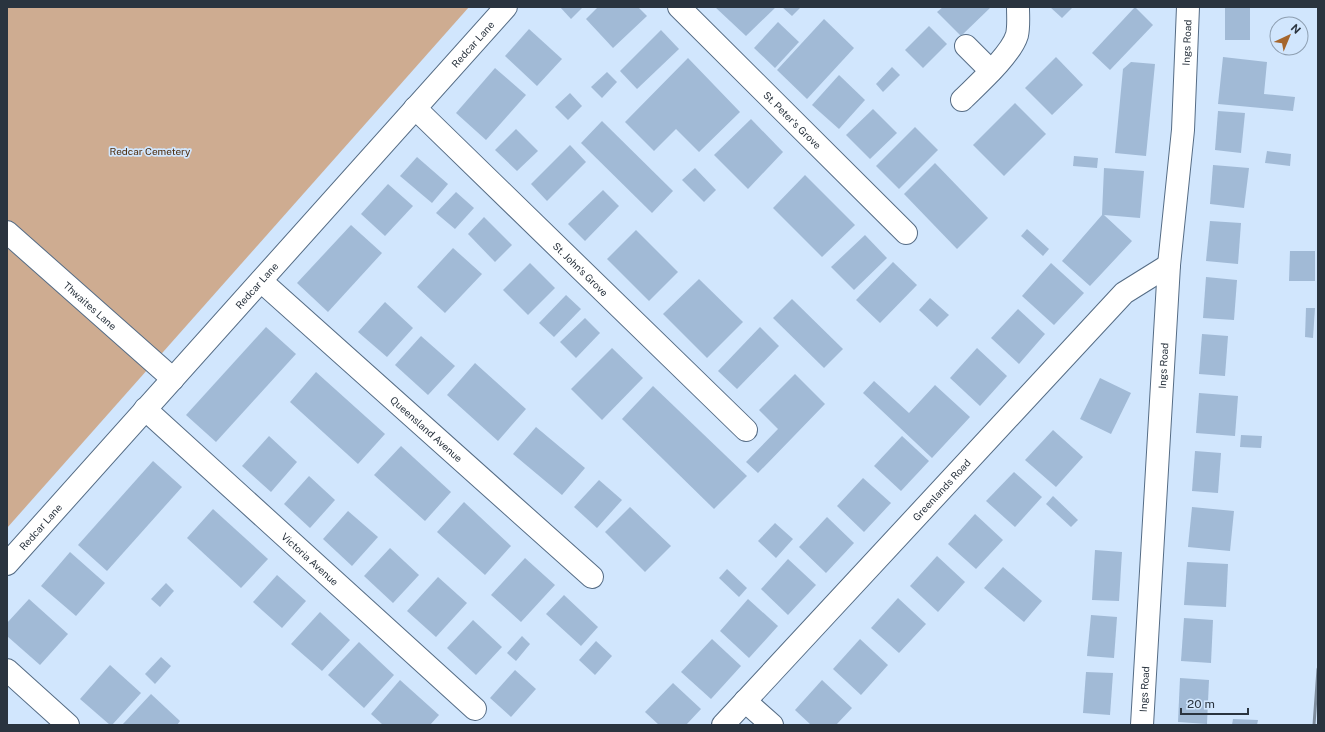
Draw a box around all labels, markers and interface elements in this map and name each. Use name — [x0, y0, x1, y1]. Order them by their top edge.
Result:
north arrow — [1269, 16, 1309, 56]
street label: Redcar Lane — [449, 18, 497, 70]
street label: Ings Road — [1180, 19, 1193, 66]
text: N — [1289, 22, 1303, 36]
street label: St. Peter's Grove — [761, 89, 824, 151]
park label: Redcar Cemetery — [110, 145, 191, 157]
street label: St. John's Grove — [551, 240, 611, 299]
street label: Redcar Lane — [233, 260, 281, 311]
street label: Thwaites Lane — [61, 279, 119, 332]
street label: Ings Road — [1156, 342, 1170, 389]
street label: Queensland Avenue — [388, 394, 465, 465]
street label: Greenlands Road — [910, 456, 973, 523]
street label: Redcar Lane — [17, 501, 64, 552]
street label: Victoria Avenue — [279, 530, 341, 588]
street label: Ings Road — [1137, 666, 1151, 712]
scale bar — [1181, 690, 1248, 716]
text: 20 m — [1187, 697, 1215, 711]

